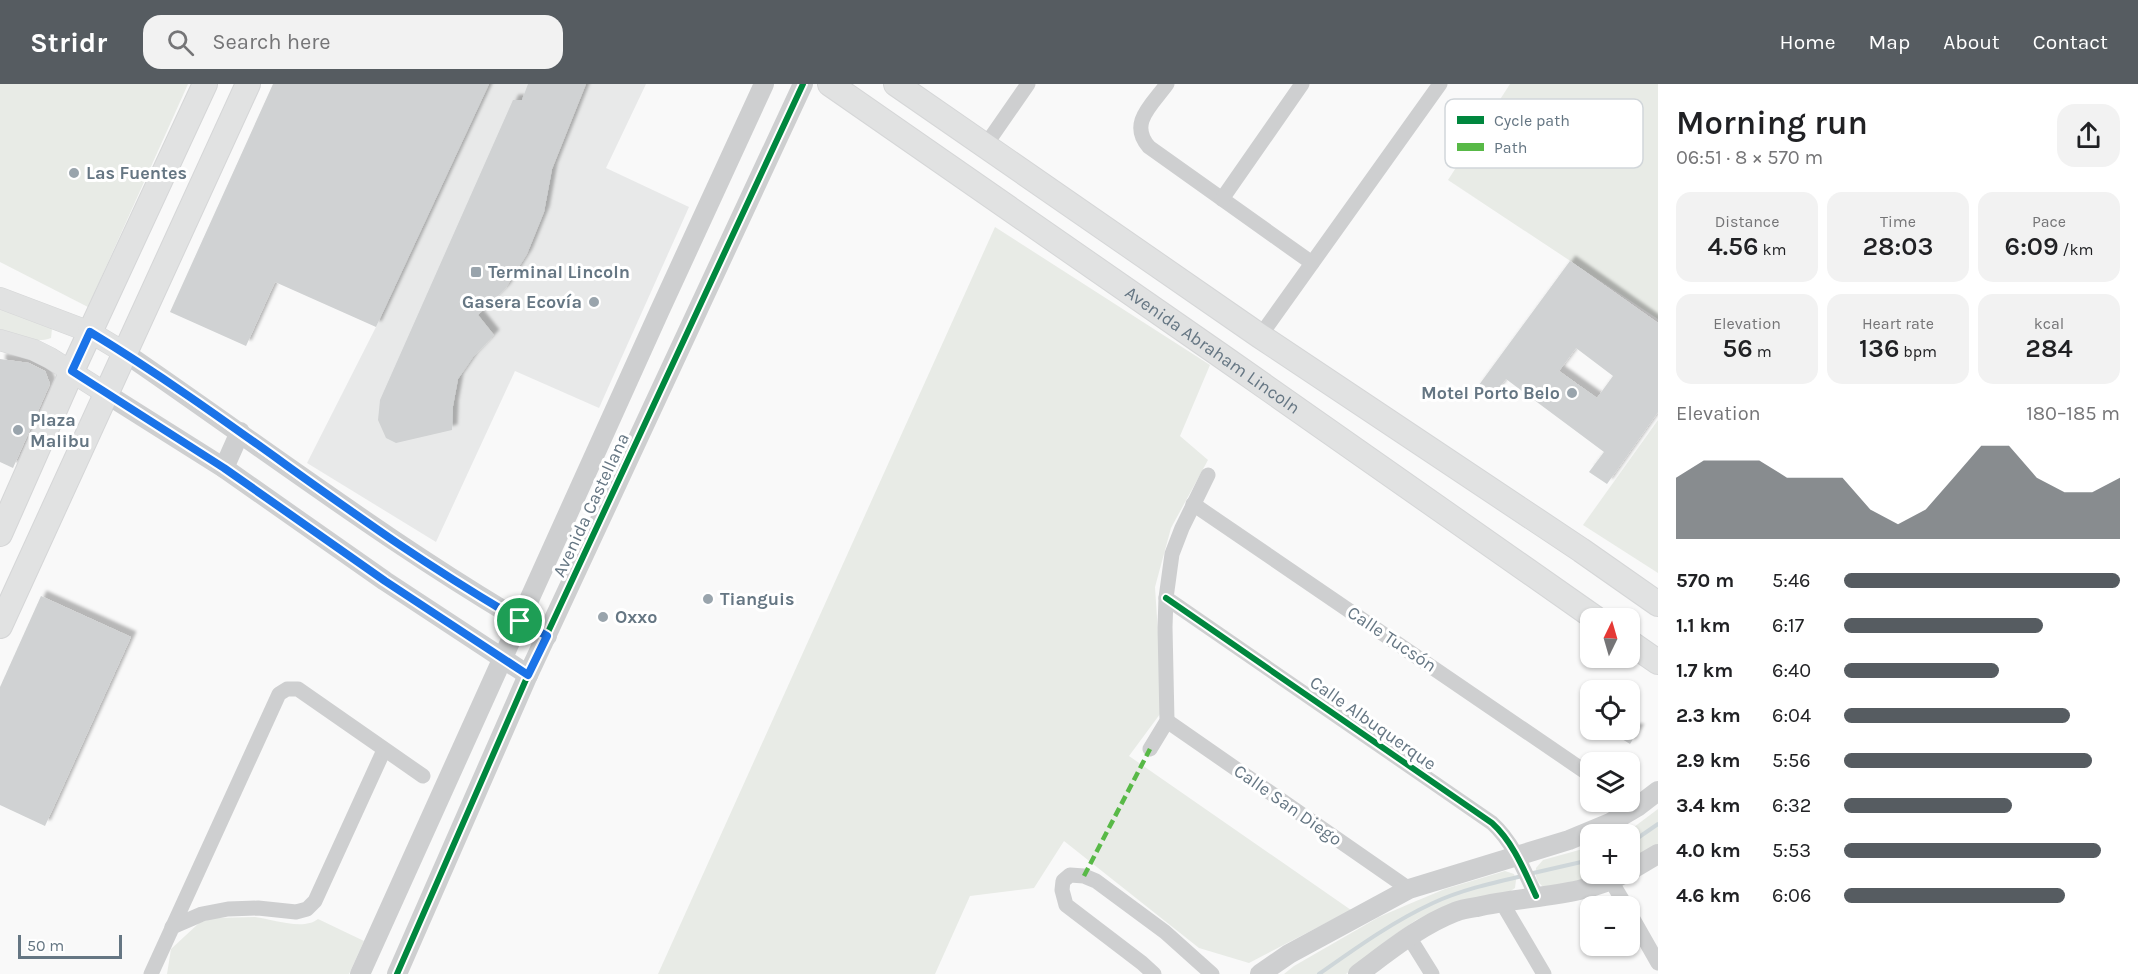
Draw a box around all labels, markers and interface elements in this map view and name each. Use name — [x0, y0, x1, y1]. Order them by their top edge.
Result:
search box — [143, 15, 563, 69]
text: Stridr — [30, 26, 107, 59]
icon: search — [164, 26, 197, 59]
text: Search here — [212, 29, 331, 55]
text: Home — [1780, 30, 1836, 54]
text: Map — [1869, 30, 1910, 54]
text: About — [1943, 30, 2000, 54]
text: Contact — [2033, 30, 2108, 54]
legend — [1445, 99, 1643, 168]
text: Morning run — [1676, 104, 1868, 142]
button: share — [2057, 104, 2120, 167]
text: Cycle path — [1494, 111, 1570, 130]
text: Path — [1494, 138, 1527, 157]
text: 06:51 · 8 × 570 m — [1676, 146, 1823, 169]
place label: Las Fuentes — [86, 162, 187, 184]
marker: Las Fuentes — [67, 166, 81, 180]
text: Distance — [1715, 212, 1779, 231]
text: Time — [1880, 212, 1916, 231]
text: Pace — [2032, 212, 2066, 231]
text: 4.56 — [1708, 231, 1759, 262]
text: 28:03 — [1863, 231, 1933, 262]
text: 6:09 — [2005, 231, 2059, 262]
text: km — [1759, 240, 1786, 259]
text: /km — [2059, 240, 2093, 259]
place label: Terminal Lincoln — [488, 261, 630, 283]
marker: Terminal Lincoln — [469, 265, 483, 279]
street label: Avenida Abraham Lincoln — [1121, 281, 1304, 419]
place label: Gasera Ecovía — [462, 291, 582, 313]
marker: Gasera Ecovía — [587, 295, 601, 309]
text: Elevation — [1713, 314, 1781, 333]
text: Heart rate — [1862, 314, 1934, 333]
text: kcal — [2034, 314, 2064, 333]
text: 56 — [1722, 333, 1753, 364]
text: 136 — [1859, 333, 1899, 364]
text: 284 — [2025, 333, 2073, 364]
text: m — [1753, 342, 1772, 361]
text: bpm — [1899, 342, 1937, 361]
place label: Motel Porto Belo — [1421, 382, 1560, 404]
marker: Motel Porto Belo — [1565, 386, 1579, 400]
text: Elevation — [1676, 402, 1761, 425]
text: 180–185 m — [2026, 402, 2120, 425]
place label: Plaza Malibu — [30, 409, 90, 452]
marker: Plaza Malibu — [11, 423, 25, 437]
street label: Avenida Castellana — [548, 429, 634, 581]
text: 570 m — [1676, 569, 1734, 592]
text: 5:46 — [1772, 569, 1811, 592]
place label: Tianguis — [720, 588, 794, 610]
marker: Tianguis — [701, 592, 715, 606]
pin — [494, 595, 545, 646]
street label: Calle Tucsón — [1343, 601, 1441, 677]
icon: arrive — [503, 604, 536, 637]
place label: Oxxo — [615, 606, 657, 628]
north arrow — [1580, 608, 1640, 668]
map controls — [1580, 608, 1640, 956]
marker: Oxxo — [596, 610, 610, 624]
text: 1.1 km — [1676, 614, 1730, 637]
text: 6:17 — [1772, 614, 1804, 637]
text: 1.7 km — [1676, 659, 1733, 682]
text: 6:40 — [1772, 659, 1811, 682]
street label: Calle Albuquerque — [1306, 671, 1440, 775]
button: locate — [1580, 680, 1640, 740]
text: 2.3 km — [1676, 704, 1741, 727]
text: 6:04 — [1772, 704, 1811, 727]
text: 2.9 km — [1676, 749, 1740, 772]
text: 5:56 — [1772, 749, 1811, 772]
button: layers — [1580, 752, 1640, 812]
street label: Calle San Diego — [1230, 760, 1346, 850]
text: 3.4 km — [1676, 794, 1741, 817]
text: 6:32 — [1772, 794, 1811, 817]
button: + — [1580, 824, 1640, 884]
text: 4.0 km — [1676, 839, 1741, 862]
text: 5:53 — [1772, 839, 1811, 862]
text: 4.6 km — [1676, 884, 1740, 907]
text: 6:06 — [1772, 884, 1811, 907]
button: − — [1580, 896, 1640, 956]
scale bar — [18, 932, 122, 960]
text: 50 m — [27, 936, 64, 955]

